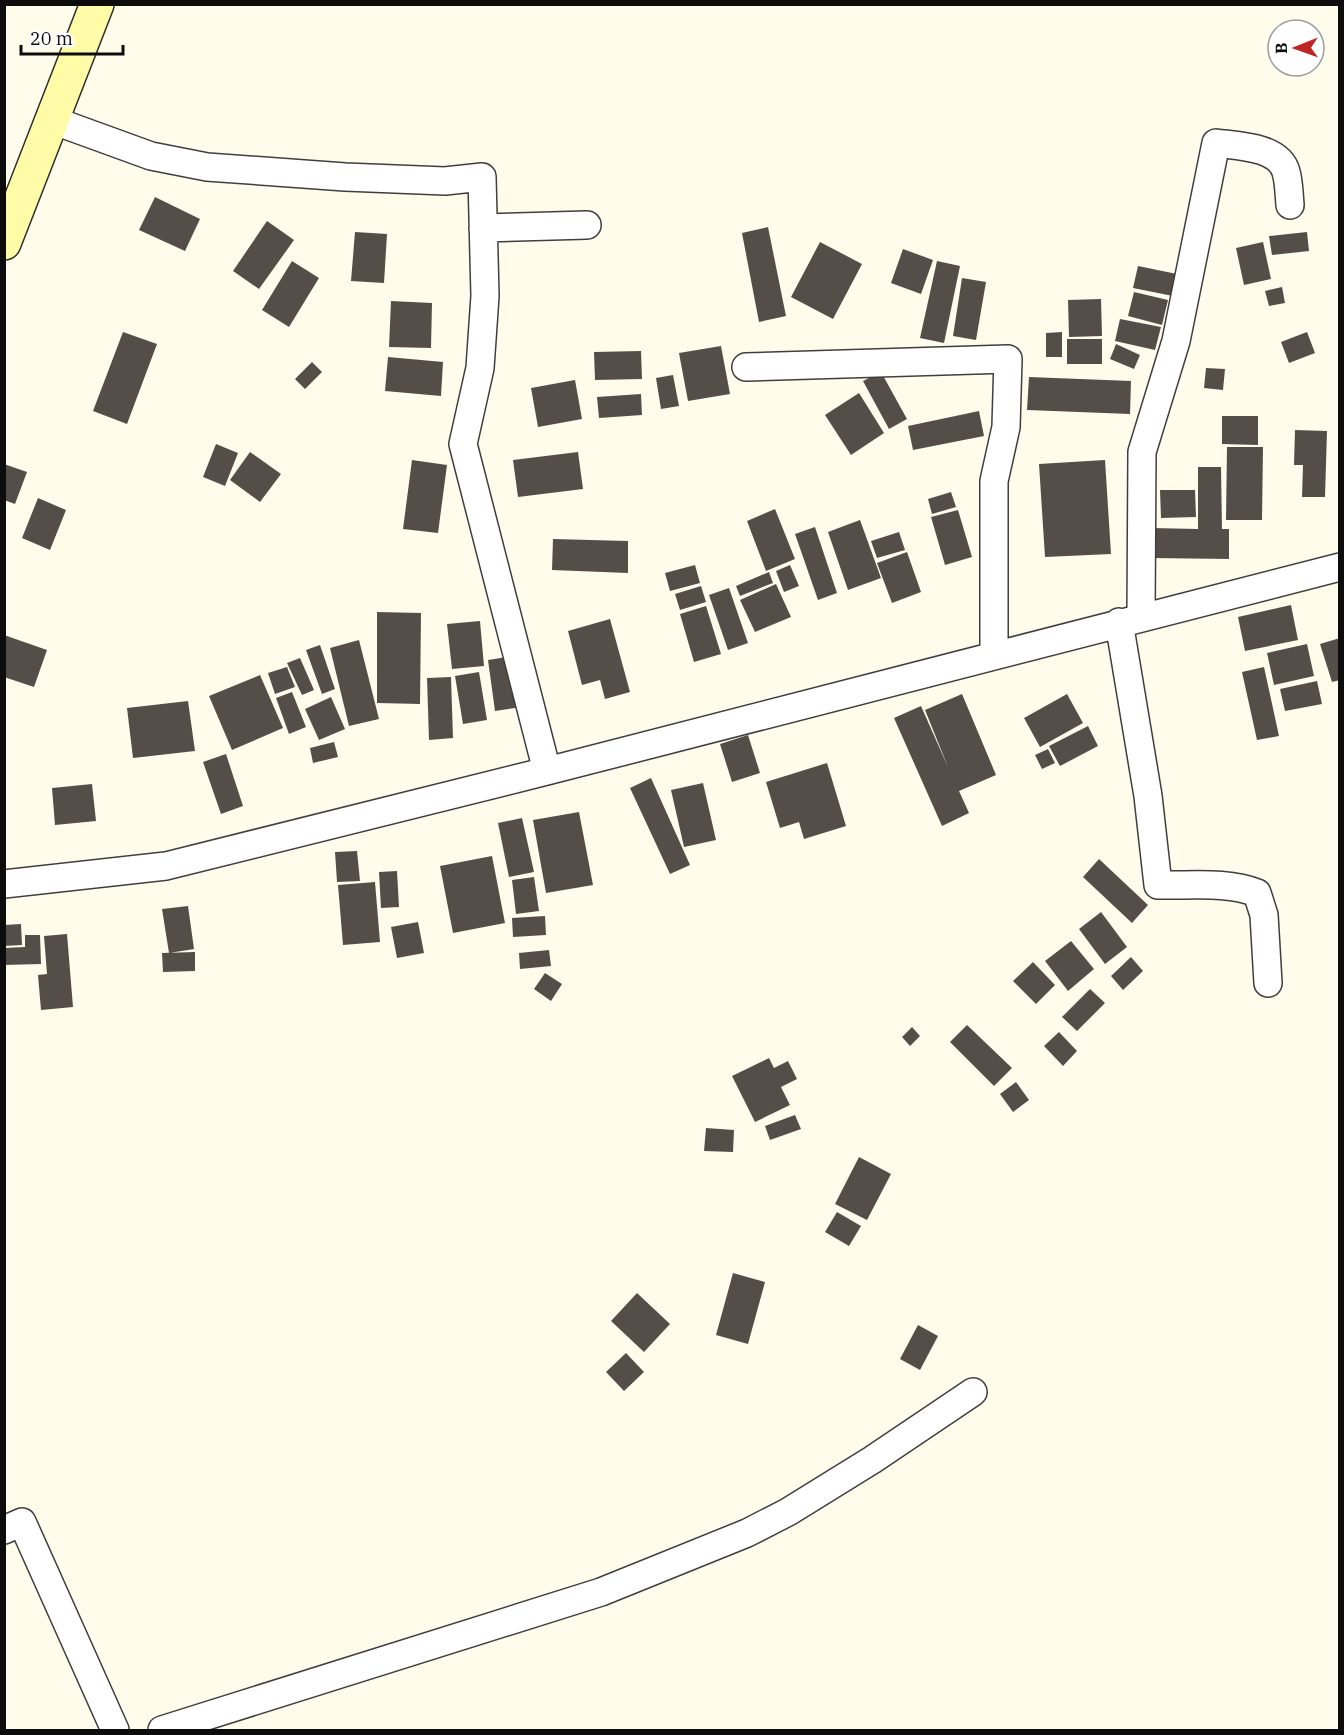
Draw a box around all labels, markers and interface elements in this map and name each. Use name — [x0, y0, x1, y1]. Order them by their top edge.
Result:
scale bar — [21, 18, 123, 56]
north arrow — [1266, 18, 1326, 78]
text: 20 m — [30, 27, 73, 50]
text: B — [1271, 42, 1291, 54]

